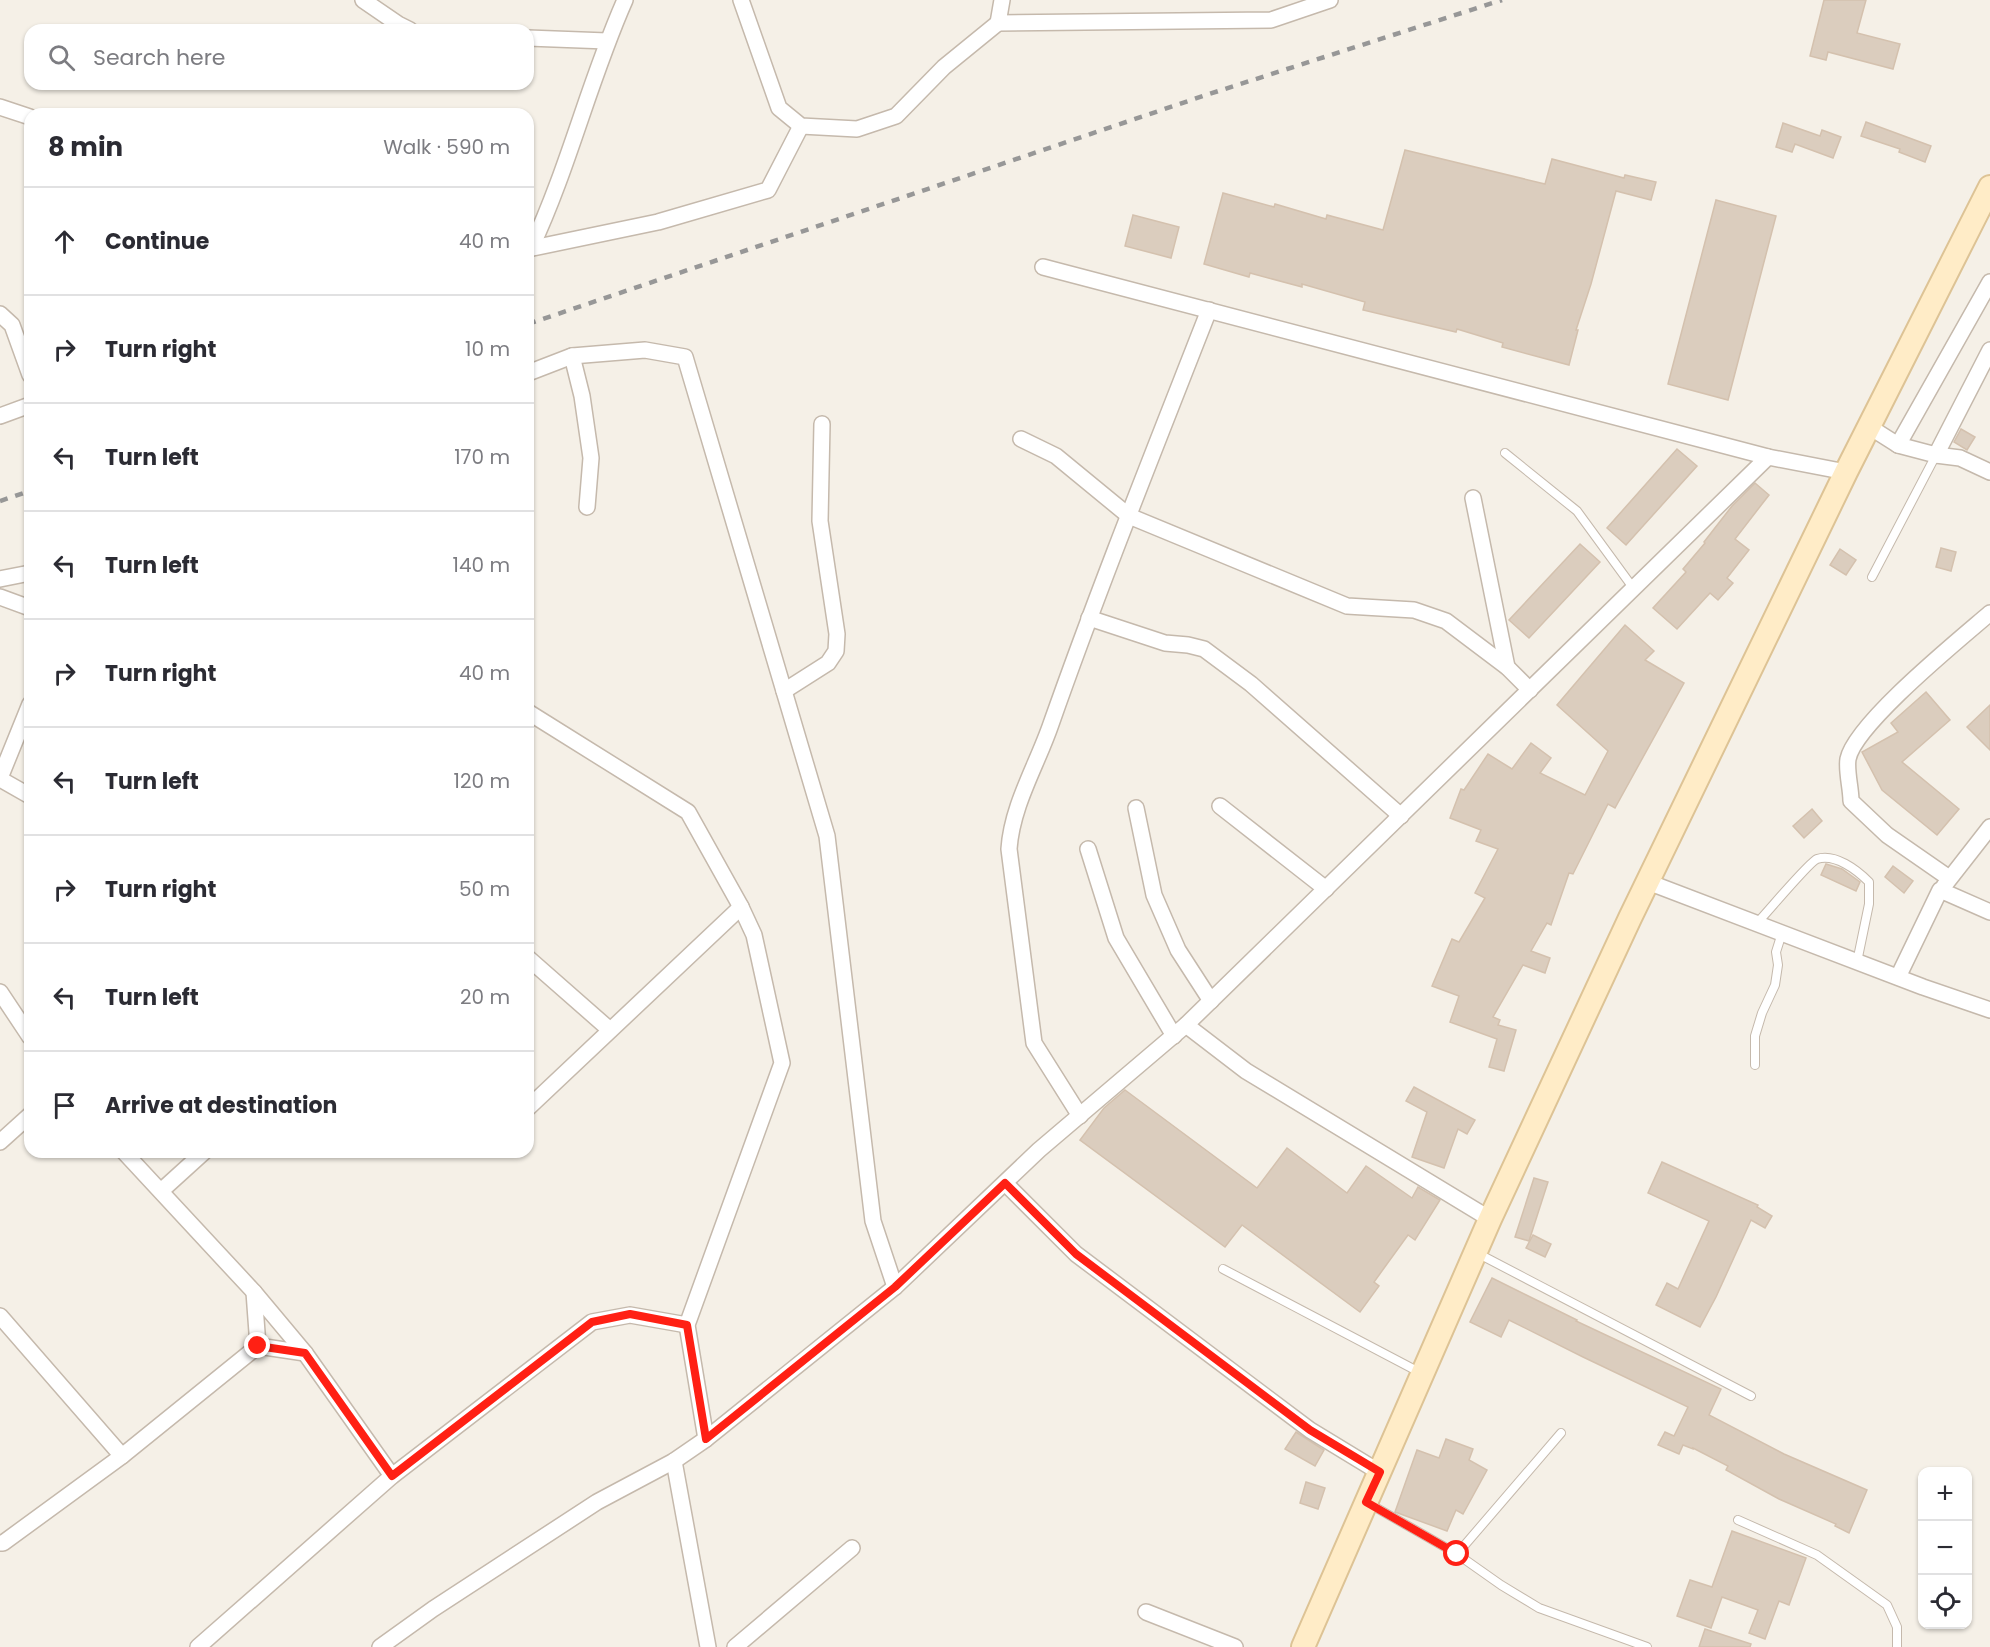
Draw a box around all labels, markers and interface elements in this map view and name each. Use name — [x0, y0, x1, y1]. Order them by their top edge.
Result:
search box — [24, 24, 534, 90]
icon: search — [45, 41, 78, 74]
text: Search here — [93, 42, 226, 73]
text: 8 min — [48, 129, 123, 165]
text: Walk · 590 m — [383, 133, 510, 161]
icon: ahead — [48, 225, 81, 258]
text: Continue — [105, 226, 209, 257]
text: 40 m — [459, 227, 510, 255]
icon: right — [48, 333, 81, 366]
text: Turn right — [105, 334, 216, 365]
text: 10 m — [465, 335, 510, 363]
icon: left — [48, 441, 81, 474]
text: Turn left — [105, 442, 199, 473]
text: 170 m — [454, 443, 510, 471]
icon: left — [48, 549, 81, 582]
text: Turn left — [105, 550, 199, 581]
text: 140 m — [453, 551, 510, 579]
icon: right — [48, 657, 81, 690]
text: Turn right — [105, 658, 216, 689]
text: 40 m — [459, 659, 510, 687]
icon: left — [48, 765, 81, 798]
text: Turn left — [105, 766, 199, 797]
text: 120 m — [454, 767, 510, 795]
icon: right — [48, 873, 81, 906]
text: Turn right — [105, 874, 216, 905]
text: 50 m — [459, 875, 510, 903]
icon: left — [48, 981, 81, 1014]
text: Turn left — [105, 982, 199, 1013]
text: 20 m — [460, 983, 510, 1011]
icon: arrive — [48, 1089, 81, 1122]
text: Arrive at destination — [105, 1090, 337, 1121]
route end — [244, 1332, 270, 1358]
map controls — [1918, 1467, 1972, 1629]
button: + — [1918, 1467, 1972, 1521]
button: − — [1918, 1521, 1972, 1575]
route start — [1443, 1540, 1469, 1566]
button: locate — [1918, 1575, 1972, 1629]

